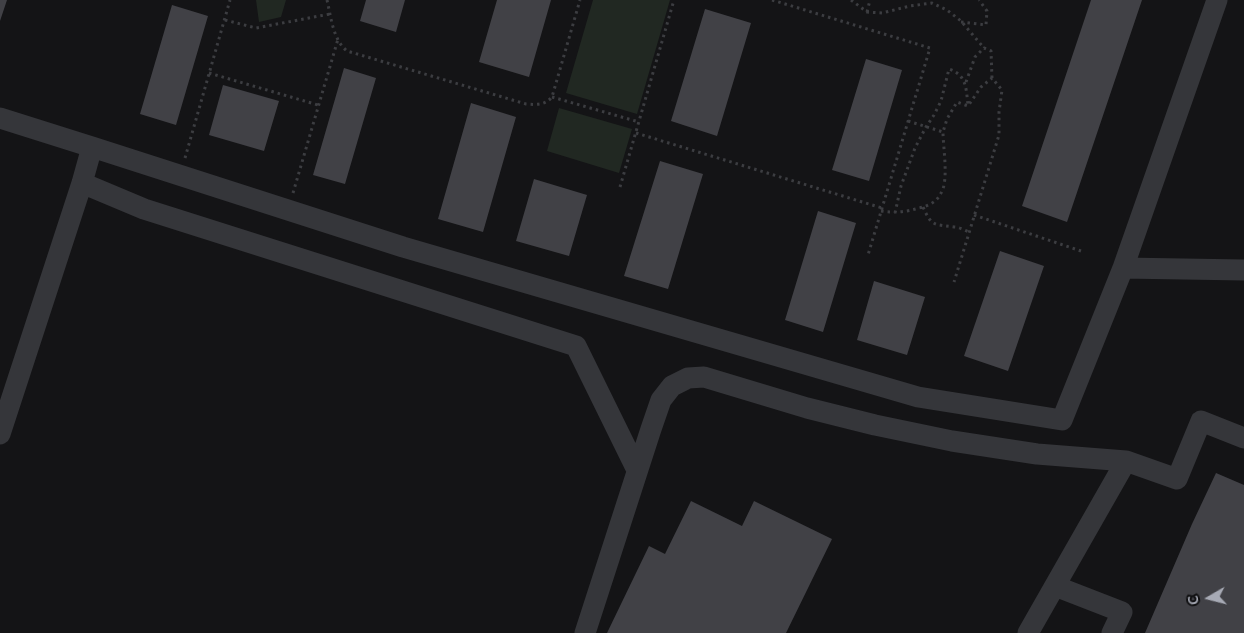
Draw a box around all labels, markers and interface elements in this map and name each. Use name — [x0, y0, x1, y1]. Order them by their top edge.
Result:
north arrow — [1184, 573, 1234, 623]
text: С — [1184, 594, 1204, 606]

